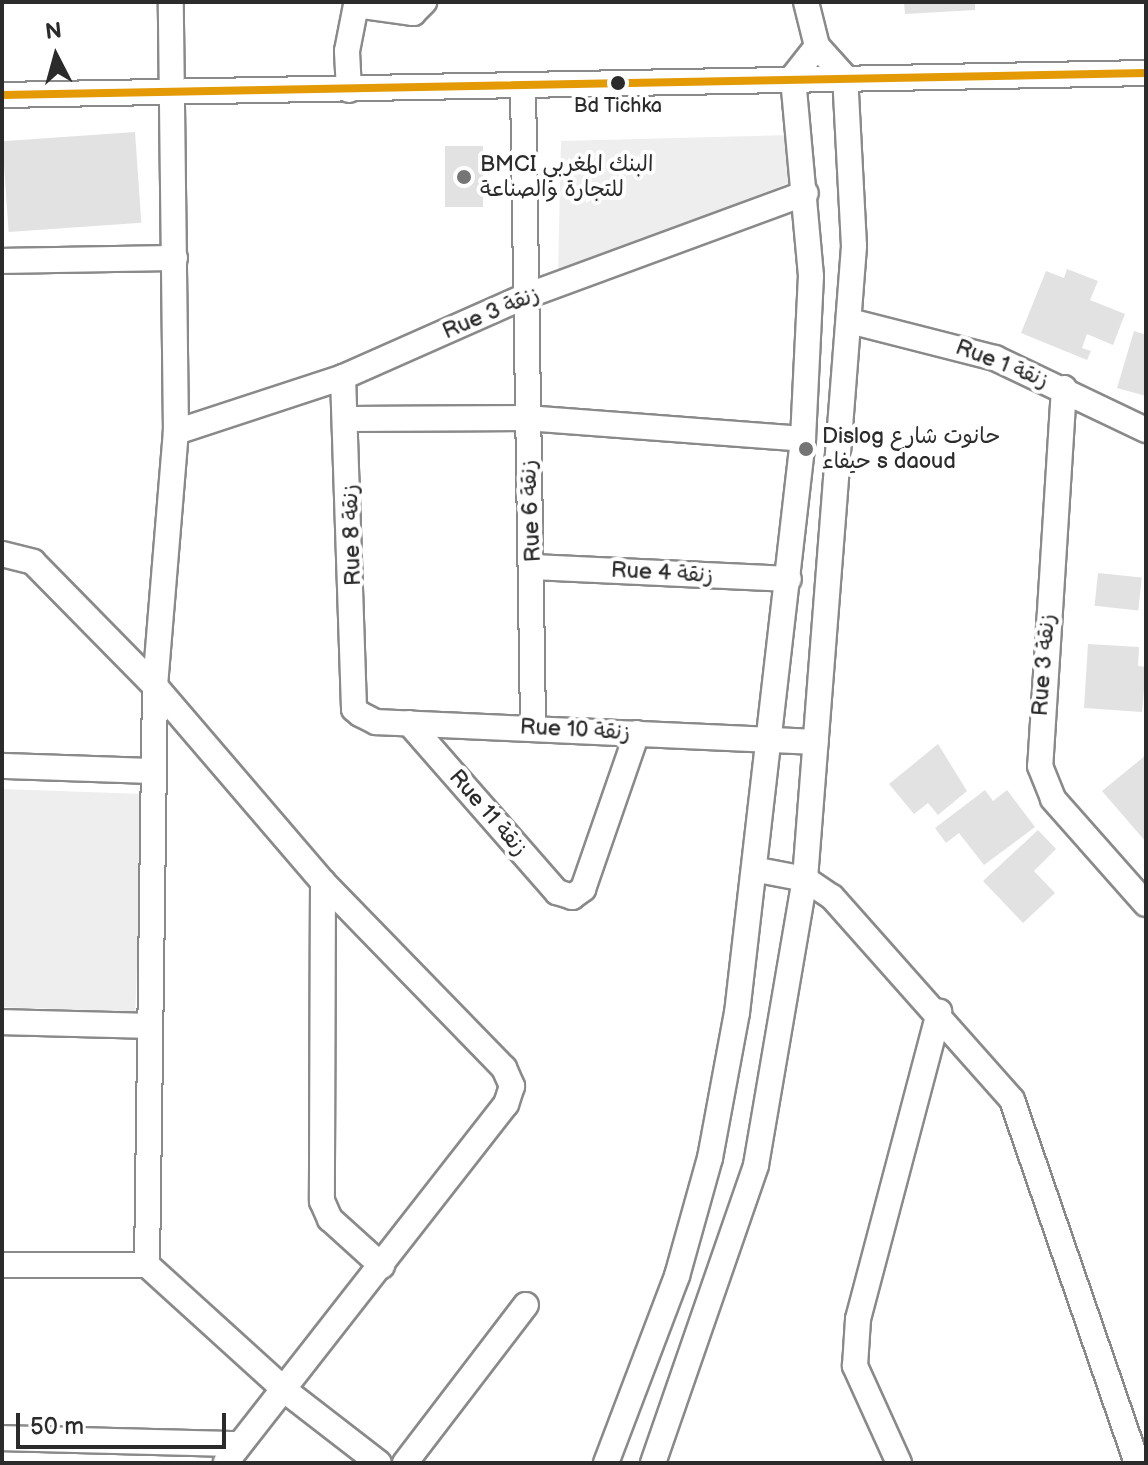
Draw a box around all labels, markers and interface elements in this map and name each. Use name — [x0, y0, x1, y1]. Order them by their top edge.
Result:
north arrow — [16, 16, 96, 96]
text: N — [44, 17, 63, 46]
marker: Bd Tichka — [610, 75, 626, 91]
place label: Bd Tichka — [574, 94, 662, 118]
place label: BMCI البنك المغربي للتجارة والصناعة — [480, 151, 653, 202]
marker: BMCI البنك المغربي للتجارة والصناعة — [455, 168, 473, 186]
street label: Rue 3 زنقة — [439, 281, 543, 345]
street label: Rue 1 زنقة — [952, 334, 1052, 394]
place label: Dislog حانوت شارع حيفاء s daoud — [822, 423, 999, 474]
marker: Dislog حانوت شارع حيفاء s daoud — [797, 440, 815, 458]
street label: Rue 6 زنقة — [515, 459, 547, 563]
street label: Rue 8 زنقة — [337, 484, 367, 586]
street label: Rue 4 زنقة — [610, 557, 714, 589]
street label: Rue 3 زنقة — [1027, 613, 1061, 717]
street label: Rue 10 زنقة — [519, 714, 631, 746]
street label: Rue 11 زنقة — [443, 764, 533, 862]
scale bar — [20, 1397, 230, 1447]
text: 50 m — [30, 1412, 84, 1441]

